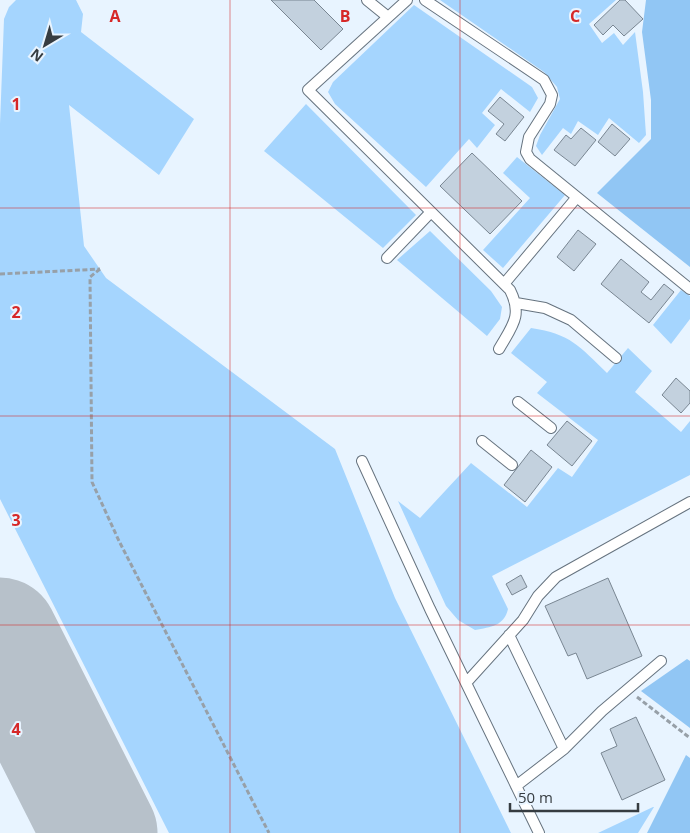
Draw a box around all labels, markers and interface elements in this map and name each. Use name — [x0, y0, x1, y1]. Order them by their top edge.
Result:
text: A — [109, 5, 121, 27]
text: B — [340, 5, 350, 27]
text: C — [570, 5, 580, 27]
north arrow — [20, 20, 70, 70]
text: N — [26, 45, 47, 67]
text: 1 — [11, 93, 21, 115]
text: 2 — [11, 301, 21, 323]
text: 3 — [11, 509, 21, 531]
text: 4 — [11, 718, 21, 740]
scale bar — [510, 780, 638, 812]
text: 50 m — [518, 787, 553, 807]

